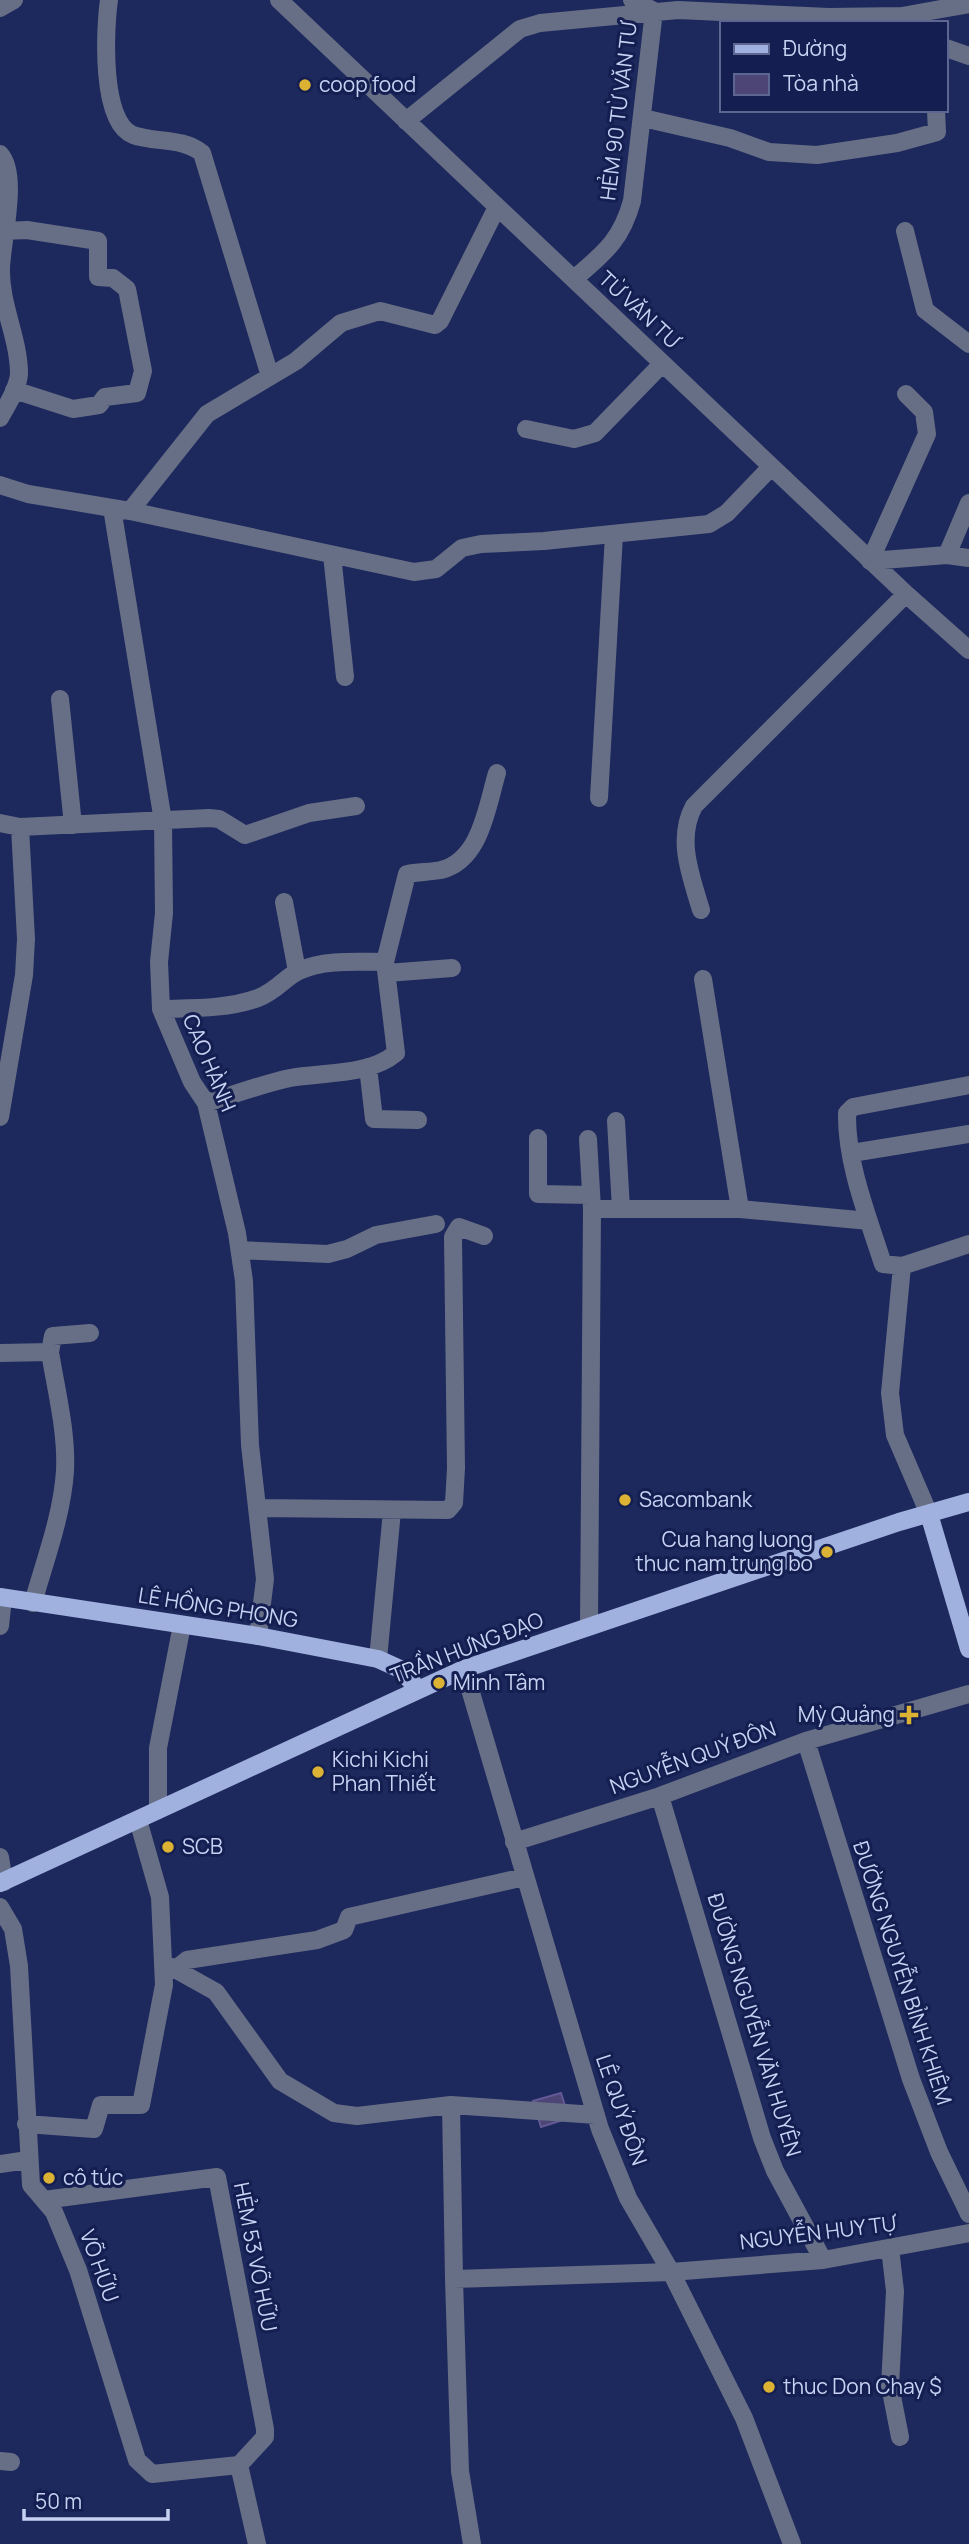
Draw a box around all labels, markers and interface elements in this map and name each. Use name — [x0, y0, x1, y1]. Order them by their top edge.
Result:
street label: HẺM 90 TỪ VĂN TƯ — [593, 19, 643, 202]
legend — [720, 21, 948, 112]
text: Đường — [783, 34, 847, 62]
text: Tòa nhà — [783, 69, 859, 97]
place label: coop food — [319, 70, 416, 98]
marker: coop food — [297, 77, 313, 93]
street label: TỪ VĂN TƯ — [593, 264, 687, 355]
street label: CAO HÀNH — [177, 1010, 243, 1116]
place label: Sacombank — [639, 1485, 753, 1513]
marker: Sacombank — [617, 1492, 633, 1508]
place label: Cua hang luong thuc nam trung bo — [635, 1525, 813, 1577]
marker: Cua hang luong thuc nam trung bo — [819, 1544, 835, 1560]
street label: LÊ HỒNG PHONG — [136, 1579, 300, 1633]
street label: TRẦN HƯNG ĐẠO — [386, 1604, 547, 1689]
place label: Minh Tâm — [453, 1668, 545, 1696]
marker: Minh Tâm — [431, 1675, 447, 1691]
place label: Mỳ Quảng — [798, 1700, 895, 1728]
marker: Mỳ Quảng — [901, 1707, 917, 1723]
street label: NGUYỄN QUÝ ĐÔN — [605, 1712, 780, 1800]
place label: Kichi Kichi Phan Thiết — [332, 1745, 436, 1797]
marker: Kichi Kichi Phan Thiết — [310, 1764, 326, 1780]
place label: SCB — [182, 1832, 223, 1860]
street label: ĐƯỜNG NGUYỄN BỈNH KHIÊM — [847, 1837, 961, 2108]
marker: SCB — [160, 1839, 176, 1855]
street label: ĐƯỜNG NGUYỄN VĂN HUYÊN — [702, 1889, 810, 2160]
street label: LÊ QUÝ ĐÔN — [590, 2051, 654, 2169]
place label: cô túc — [63, 2163, 123, 2191]
marker: cô túc — [41, 2170, 57, 2186]
street label: HẺM 53 VÕ HỮU — [228, 2180, 284, 2334]
street label: NGUYỄN HUY TỰ — [738, 2206, 899, 2256]
street label: VÕ HỮU — [74, 2225, 126, 2306]
place label: thuc Don Chay $ — [783, 2372, 942, 2400]
marker: thuc Don Chay $ — [761, 2379, 777, 2395]
scale bar — [24, 2478, 168, 2522]
text: 50 m — [35, 2487, 82, 2515]

